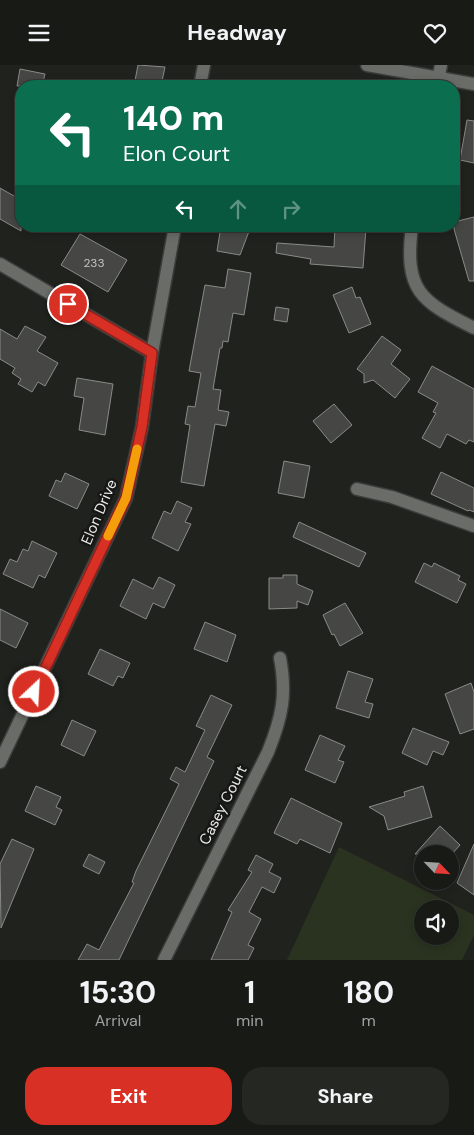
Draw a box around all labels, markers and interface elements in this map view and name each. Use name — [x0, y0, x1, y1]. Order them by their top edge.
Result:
text: Headway — [187, 18, 287, 47]
icon: menu — [25, 19, 53, 47]
icon: heart — [421, 19, 449, 47]
text: 140 m — [123, 95, 224, 141]
icon: left — [40, 100, 105, 165]
text: Elon Court — [123, 139, 230, 168]
icon: left — [171, 195, 199, 223]
icon: ahead — [224, 195, 252, 223]
icon: right — [277, 195, 305, 223]
house number: 233 — [83, 255, 105, 271]
pin — [47, 283, 89, 325]
icon: arrive — [54, 290, 82, 318]
street label: Elon Drive — [76, 476, 122, 548]
position arrow — [7, 665, 59, 717]
street label: Casey Court — [194, 762, 252, 848]
north arrow — [414, 845, 459, 890]
map controls — [414, 845, 459, 945]
button: sound — [414, 900, 459, 945]
text: 15:30 — [80, 973, 156, 1012]
text: 1 — [244, 973, 255, 1012]
text: 180 — [343, 973, 394, 1012]
text: Arrival — [95, 1010, 141, 1031]
text: min — [236, 1010, 263, 1031]
text: m — [362, 1010, 376, 1031]
button: Exit — [25, 1067, 232, 1125]
button: Share — [242, 1067, 449, 1125]

